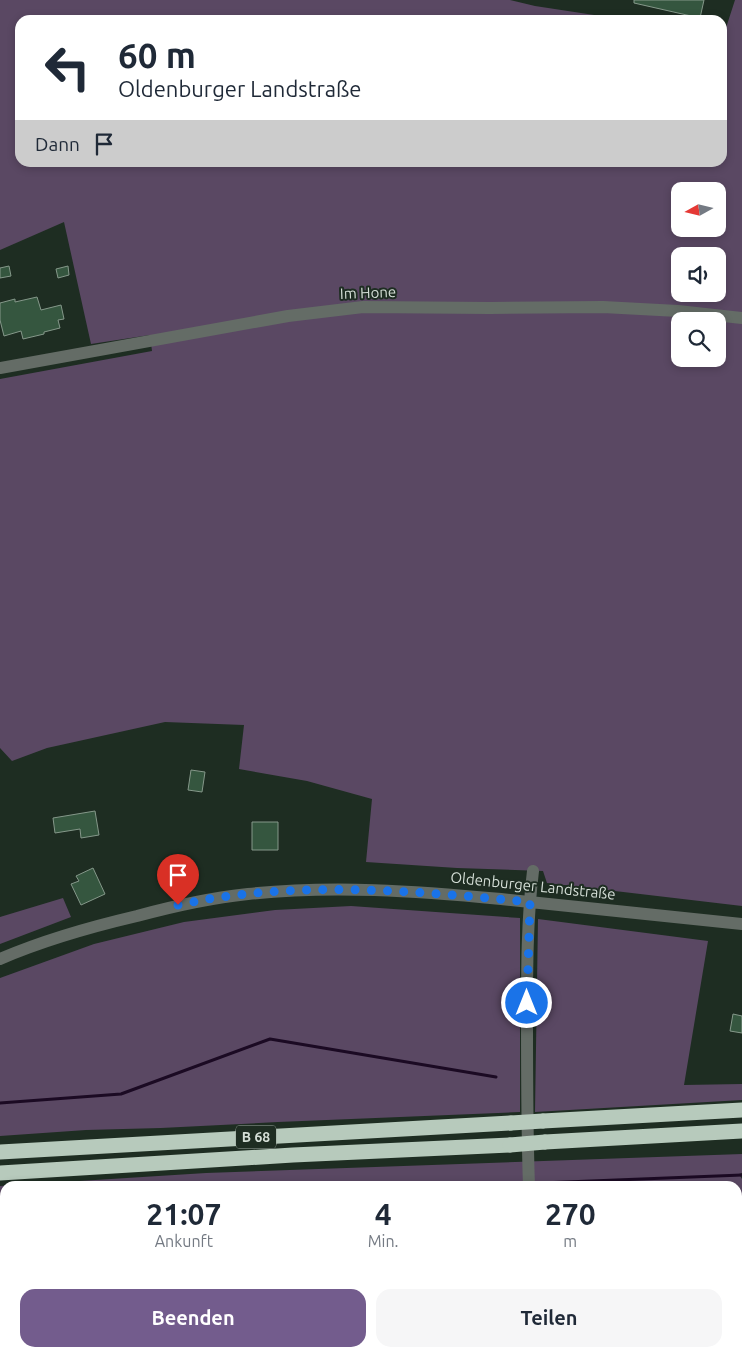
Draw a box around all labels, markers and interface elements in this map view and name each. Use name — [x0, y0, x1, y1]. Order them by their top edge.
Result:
icon: left — [35, 35, 100, 100]
text: 60 m — [118, 35, 196, 75]
text: Oldenburger Landstraße — [118, 76, 362, 101]
icon: arrive — [90, 130, 118, 158]
text: Dann — [35, 133, 80, 155]
north arrow — [671, 182, 726, 238]
map controls — [671, 182, 726, 367]
button: sound — [671, 247, 726, 302]
street label: Im Hone — [340, 283, 396, 302]
button: search — [671, 312, 726, 367]
pin — [157, 854, 199, 905]
icon: arrive — [164, 861, 192, 889]
street label: Oldenburger Landstraße — [450, 868, 617, 903]
position arrow — [500, 976, 552, 1028]
road number: B 68 — [236, 1126, 276, 1148]
text: 21:07 — [146, 1197, 221, 1231]
text: 4 — [375, 1197, 392, 1231]
text: 270 — [545, 1197, 596, 1231]
text: Ankunft — [155, 1232, 213, 1250]
text: Min. — [368, 1232, 399, 1250]
text: m — [563, 1232, 577, 1250]
button: Beenden — [20, 1289, 366, 1347]
button: Teilen — [376, 1289, 722, 1347]

